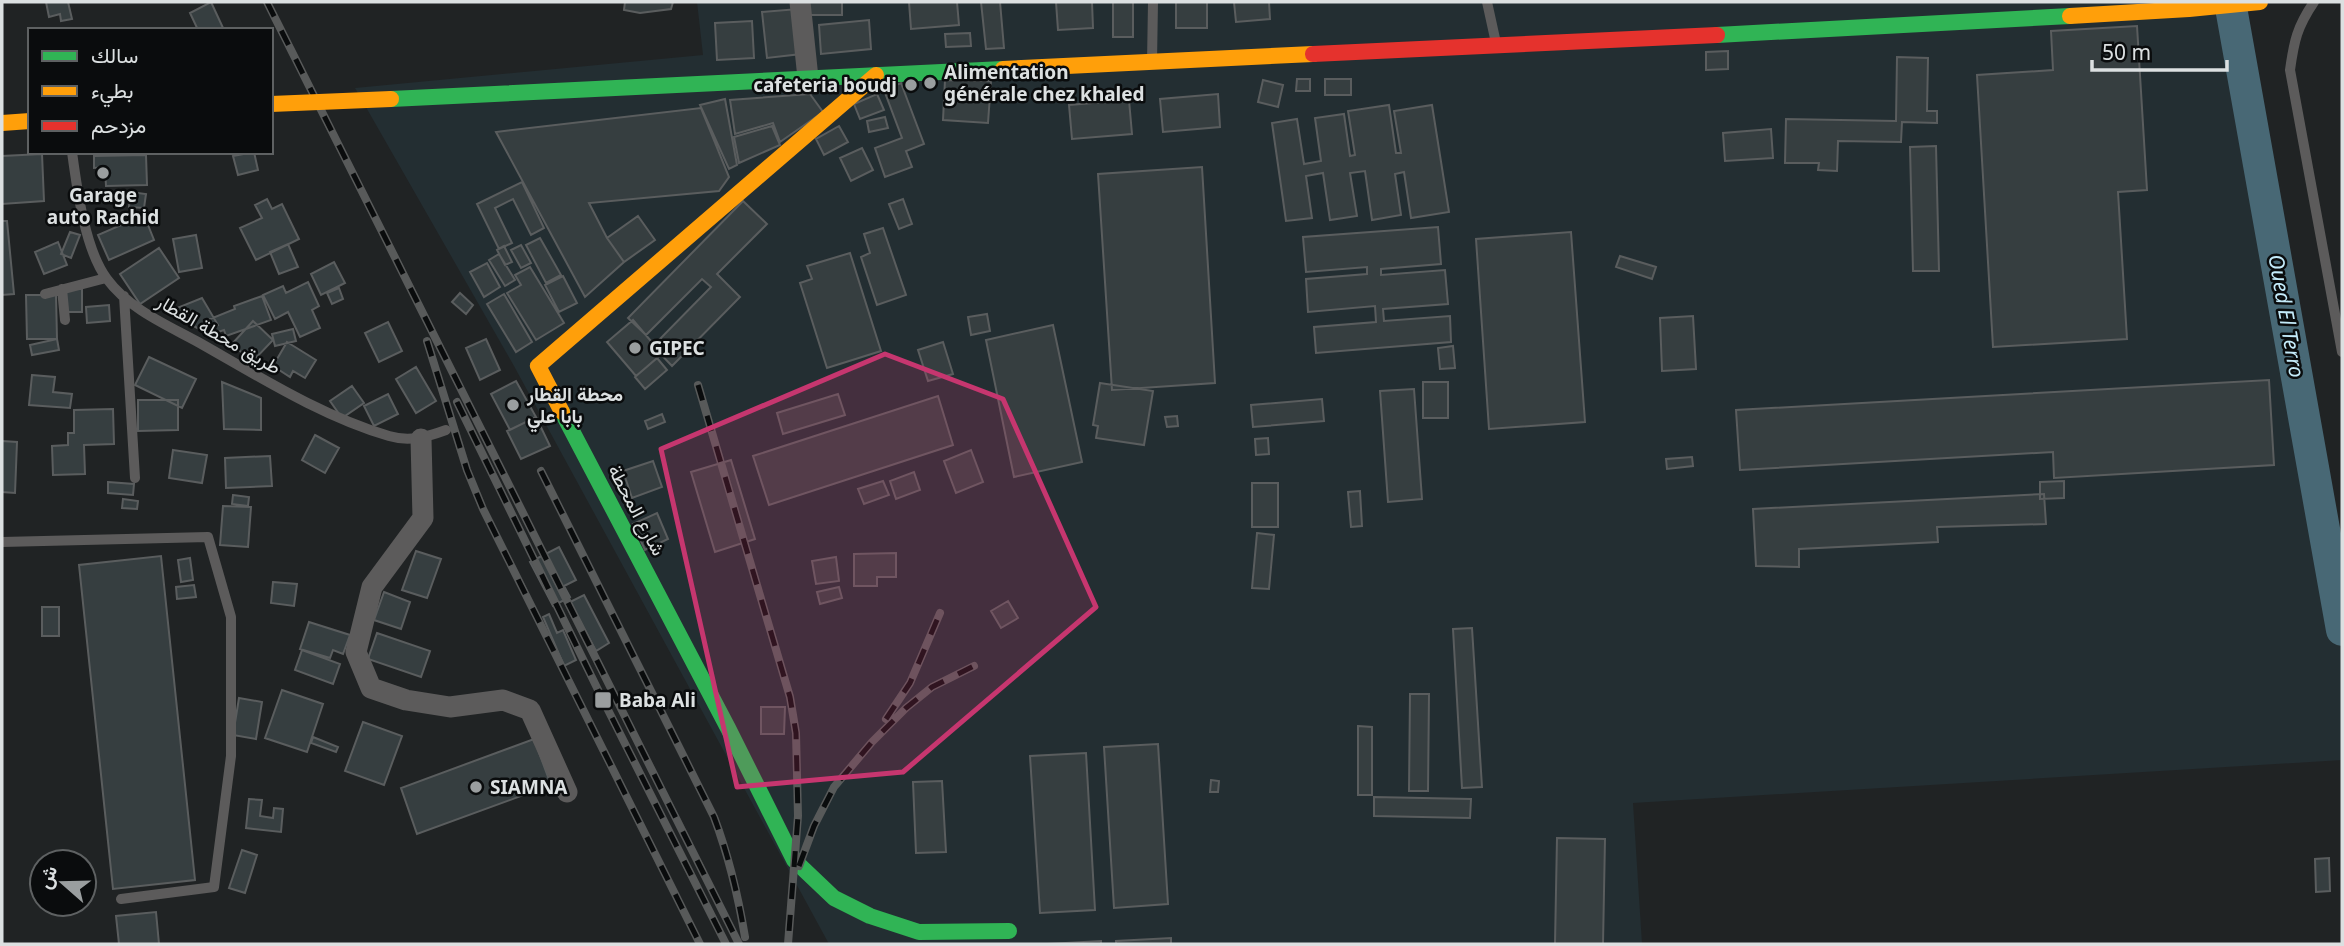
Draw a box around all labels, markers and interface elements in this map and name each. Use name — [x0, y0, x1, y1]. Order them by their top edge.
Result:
legend — [28, 28, 273, 154]
scale bar — [2092, 28, 2227, 72]
text: 50 m — [2102, 38, 2151, 66]
text: سالك — [91, 41, 138, 69]
place label: Alimentation générale chez khaled — [944, 59, 1145, 107]
place label: cafeteria boudj — [753, 72, 897, 98]
marker: Alimentation générale chez khaled — [922, 75, 938, 91]
text: بطيء — [91, 76, 134, 108]
marker: cafeteria boudj — [903, 77, 919, 93]
text: مزدحم — [91, 111, 146, 140]
marker: Garage auto Rachid — [95, 165, 111, 181]
place label: Garage auto Rachid — [47, 182, 159, 230]
water label: Oued El Terro — [2262, 252, 2312, 380]
street label: طريق محطة القطار — [151, 287, 286, 380]
place label: GIPEC — [649, 335, 705, 361]
marker: GIPEC — [627, 340, 643, 356]
place label: محطة القطار بابا علي — [526, 381, 623, 433]
marker: محطة القطار بابا علي — [505, 397, 521, 413]
street label: شارع المحطة — [602, 460, 672, 560]
place label: Baba Ali — [619, 687, 696, 713]
marker: Baba Ali — [593, 690, 613, 710]
place label: SIAMNA — [490, 774, 568, 800]
marker: SIAMNA — [468, 779, 484, 795]
north arrow — [28, 848, 98, 918]
text: ش — [31, 862, 63, 892]

